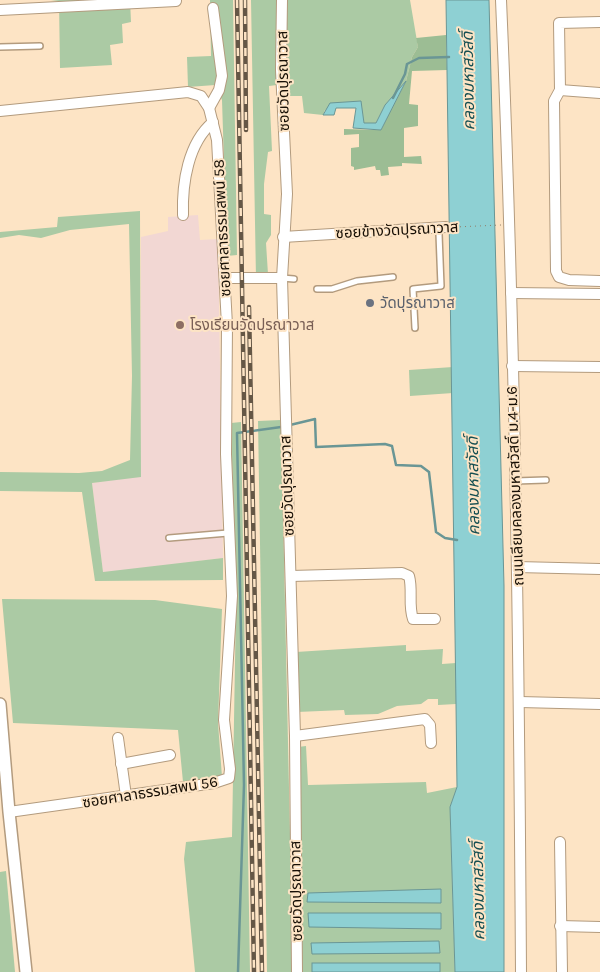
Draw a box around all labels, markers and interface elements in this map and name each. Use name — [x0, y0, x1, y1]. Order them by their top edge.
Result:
water label: คลองมหาสวัสดิ์ — [458, 28, 478, 130]
street label: ซอยวัดปุรณาวาส — [273, 30, 293, 131]
street label: ซอยศาลาธรรมสพน์ 58 — [209, 159, 235, 297]
street label: ซอยข้างวัดปุรณาวาส — [335, 218, 459, 242]
place label: วัดปุรณาวาส — [380, 294, 455, 312]
marker: วัดปุรณาวาส — [364, 297, 376, 309]
place label: โรงเรียนวัดปุรณาวาส — [190, 316, 315, 334]
marker: โรงเรียนวัดปุรณาวาส — [174, 319, 186, 331]
street label: ถนนเลียบคลองมหาสวัสดิ์ ม.4-ม.6 — [502, 386, 527, 586]
water label: คลองมหาสวัสดิ์ — [463, 433, 483, 535]
street label: ซอยวัดปุรณาวาส — [276, 435, 298, 537]
street label: ซอยศาลาธรรมสพน์ 56 — [81, 772, 219, 812]
water label: คลองมหาสวัสดิ์ — [468, 838, 488, 940]
street label: ซอยวัดปุรณาวาส — [286, 840, 306, 941]

